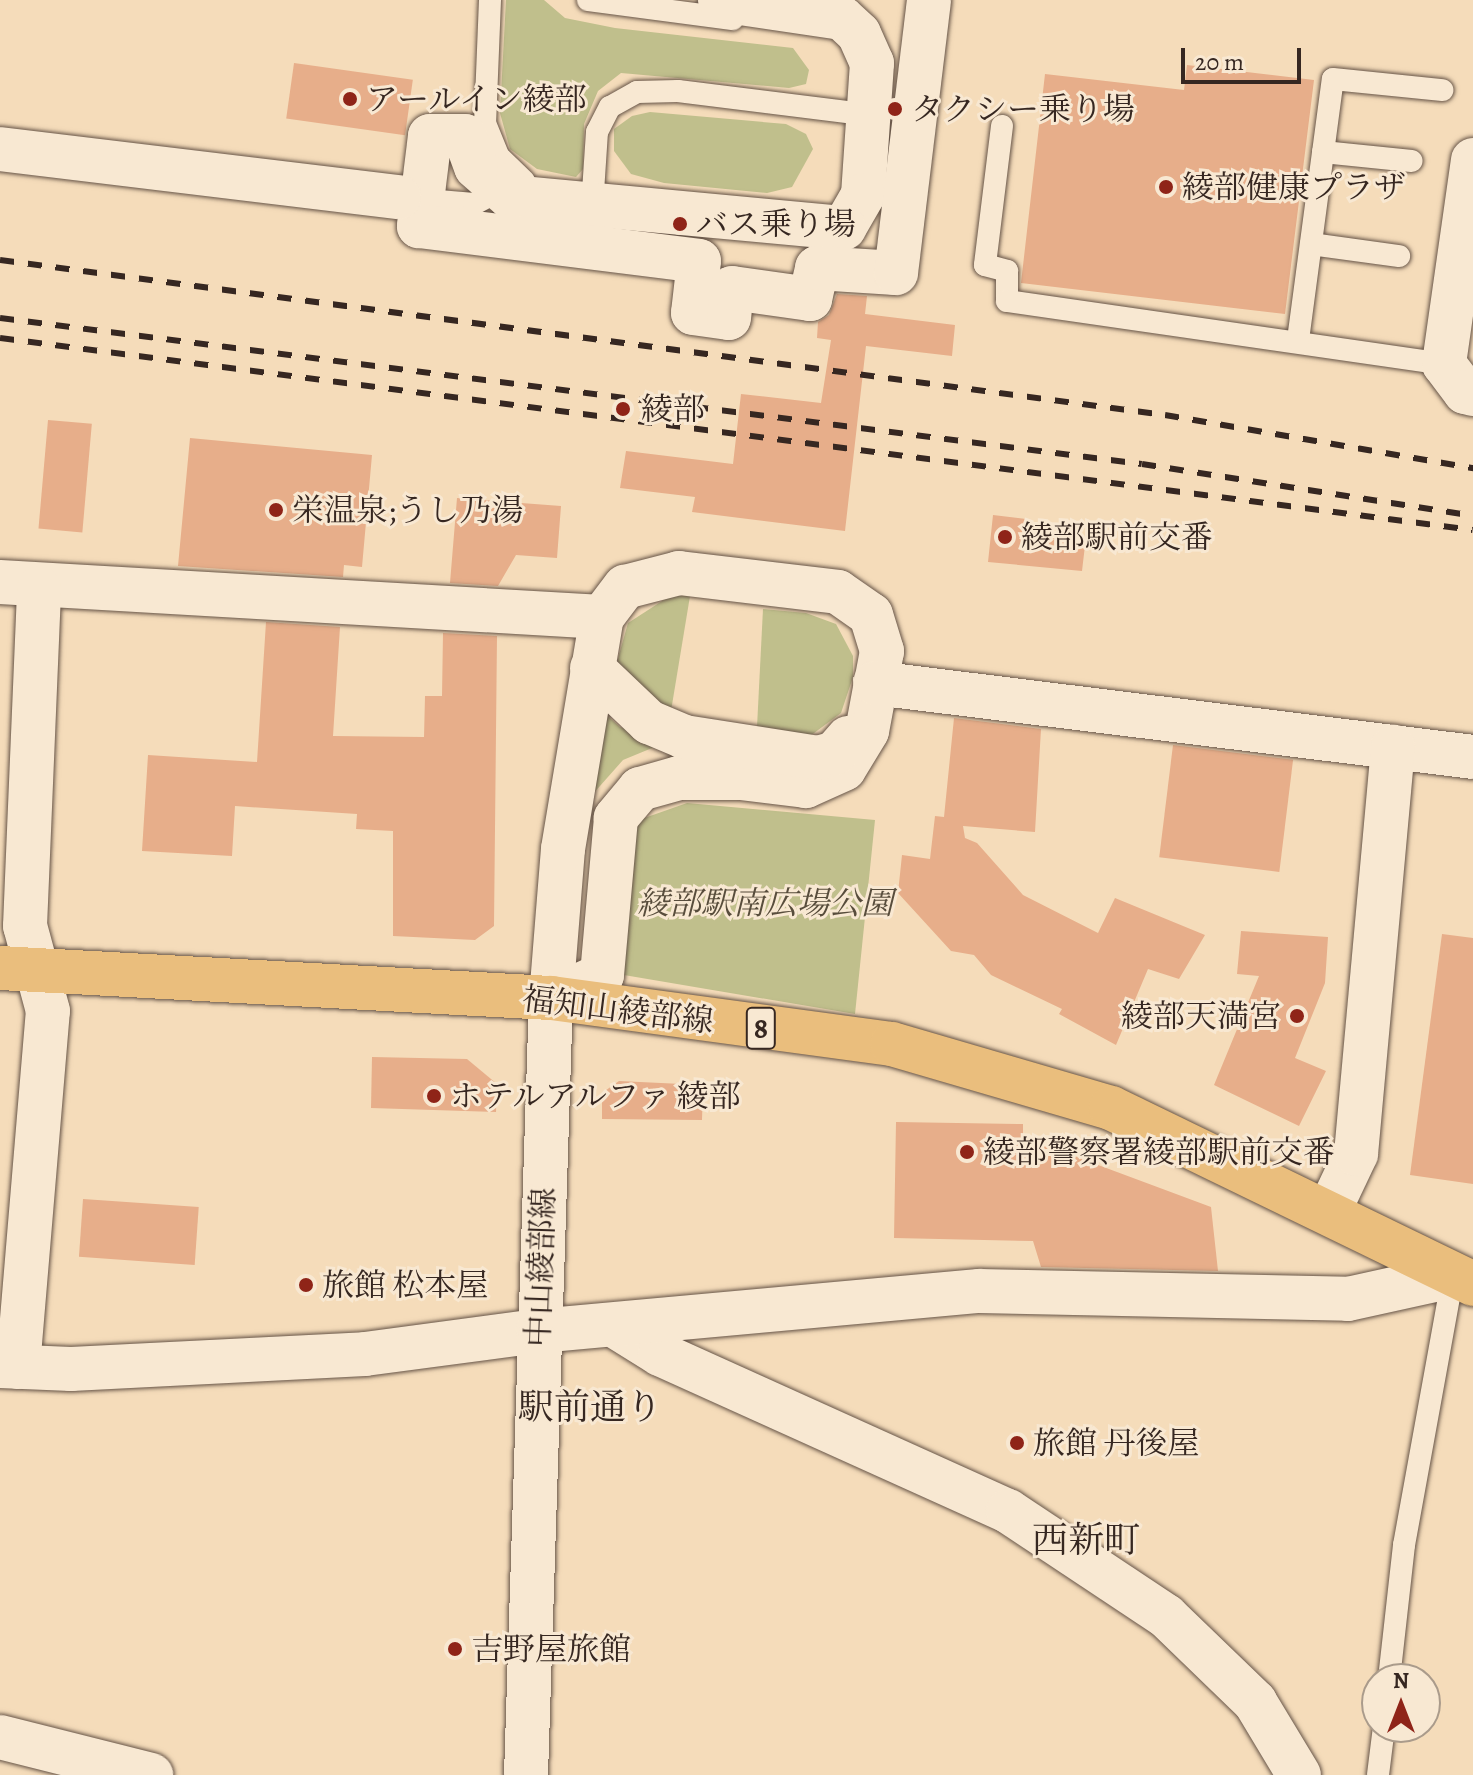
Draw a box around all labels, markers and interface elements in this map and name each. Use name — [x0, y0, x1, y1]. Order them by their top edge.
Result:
scale bar — [1185, 32, 1305, 82]
text: 20 m — [1195, 46, 1244, 78]
place label: アールイン綾部 — [366, 80, 589, 118]
marker: アールイン綾部 — [341, 90, 359, 108]
place label: タクシー乗り場 — [911, 90, 1135, 128]
marker: タクシー乗り場 — [886, 100, 904, 118]
place label: 綾部健康プラザ — [1182, 168, 1406, 206]
marker: 綾部健康プラザ — [1157, 178, 1175, 196]
place label: バス乗り場 — [696, 205, 856, 243]
marker: バス乗り場 — [671, 215, 689, 233]
place label: 綾部 — [641, 390, 705, 428]
marker: 綾部 — [612, 398, 634, 420]
place label: 栄温泉;うし乃湯 — [292, 491, 524, 529]
marker: 栄温泉;うし乃湯 — [267, 501, 285, 519]
place label: 綾部駅前交番 — [1021, 518, 1213, 556]
marker: 綾部駅前交番 — [996, 528, 1014, 546]
park label: 綾部駅南広場公園 — [637, 884, 893, 922]
street label: 福知山綾部線 — [520, 979, 716, 1041]
place label: 綾部天満宮 — [1121, 997, 1281, 1035]
road number: 8 — [745, 1002, 777, 1054]
marker: 綾部天満宮 — [1288, 1007, 1306, 1025]
place label: ホテルアルファ 綾部 — [450, 1077, 744, 1115]
marker: ホテルアルファ 綾部 — [425, 1087, 443, 1105]
place label: 綾部警察署綾部駅前交番 — [983, 1133, 1335, 1171]
marker: 綾部警察署綾部駅前交番 — [958, 1143, 976, 1161]
street label: 中山綾部線 — [519, 1186, 563, 1348]
place label: 旅館 松本屋 — [322, 1266, 488, 1304]
marker: 旅館 松本屋 — [297, 1276, 315, 1294]
district label: 駅前通り — [518, 1385, 662, 1429]
place label: 旅館 丹後屋 — [1033, 1424, 1199, 1462]
marker: 旅館 丹後屋 — [1008, 1434, 1026, 1452]
district label: 西新町 — [1032, 1518, 1140, 1562]
place label: 吉野屋旅館 — [471, 1630, 631, 1668]
marker: 吉野屋旅館 — [446, 1640, 464, 1658]
north arrow — [1361, 1663, 1441, 1743]
text: N — [1393, 1666, 1409, 1696]

